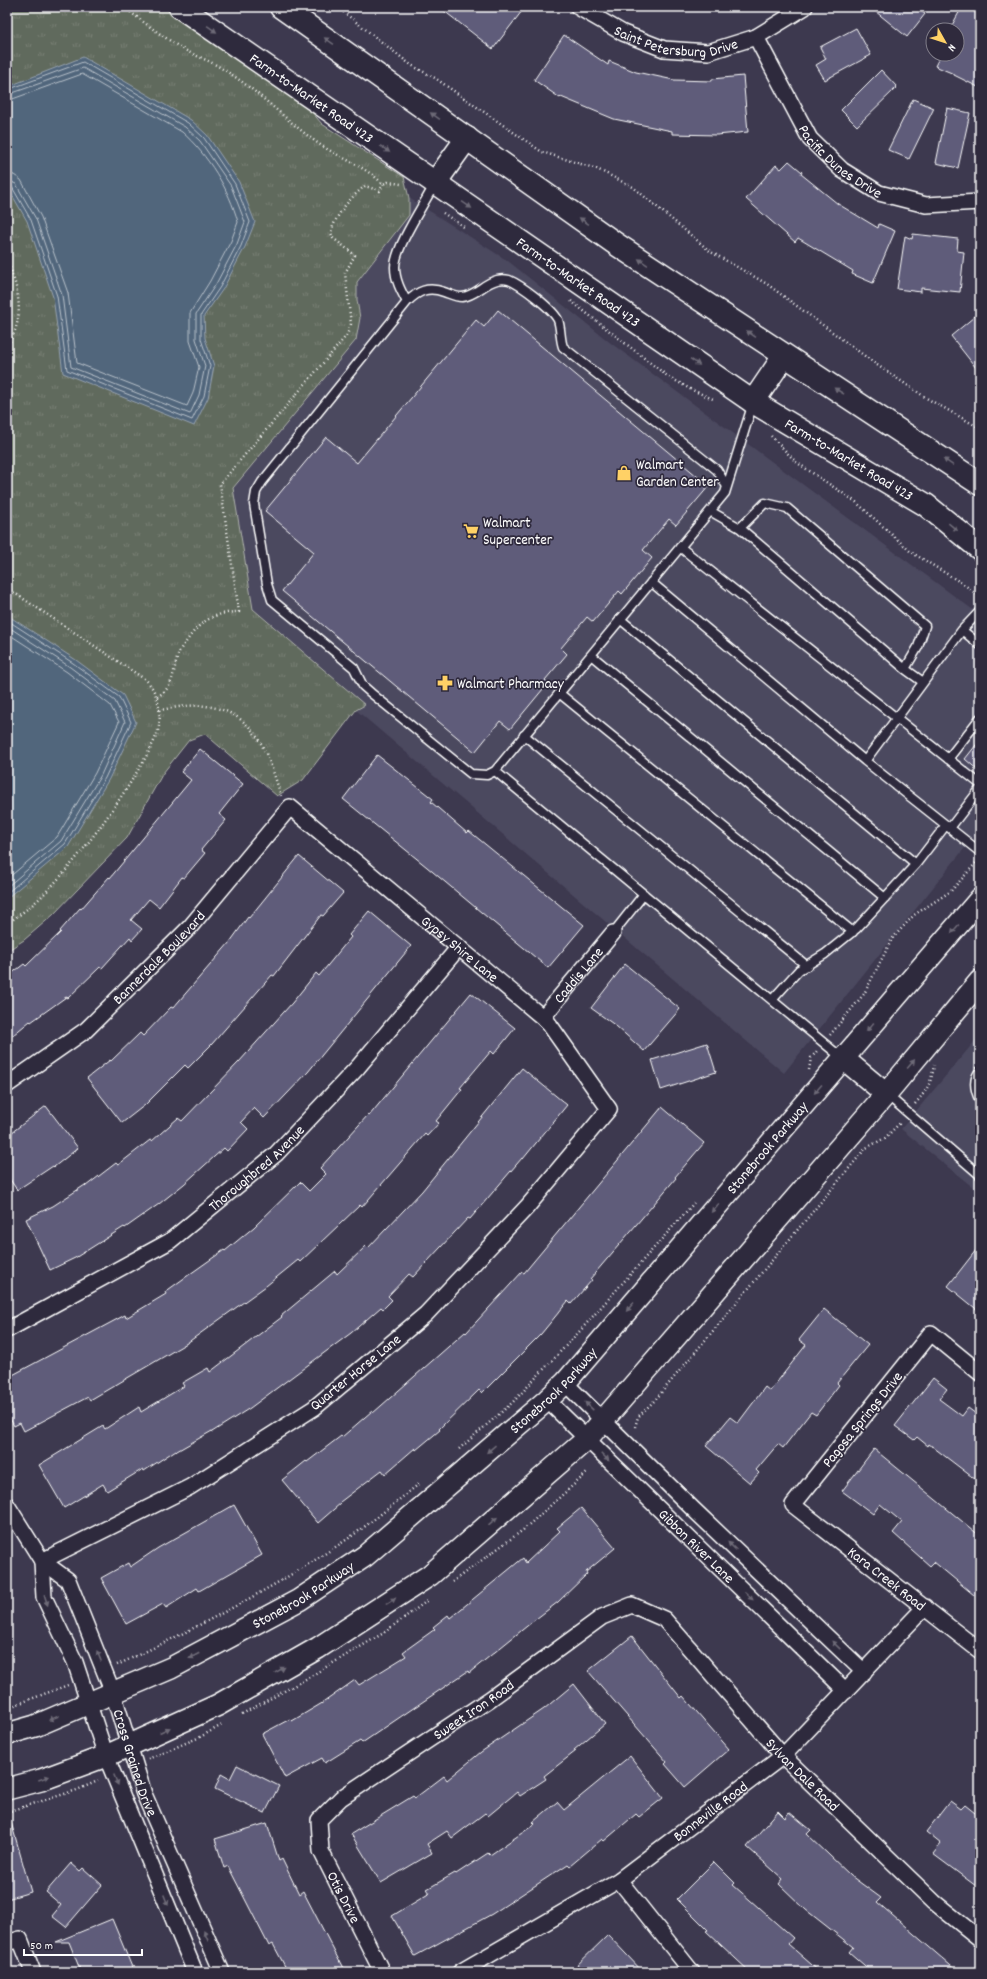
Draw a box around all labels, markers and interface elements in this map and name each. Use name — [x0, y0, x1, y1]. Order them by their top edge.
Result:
street label: Saint Petersburg Drive — [609, 21, 741, 65]
north arrow — [925, 22, 965, 62]
one-way arrow — [207, 25, 218, 33]
one-way arrow — [324, 37, 334, 45]
text: N — [943, 40, 959, 55]
street label: Farm-to-Market Road 423 — [244, 49, 377, 150]
one-way arrow — [430, 112, 440, 120]
street label: Pacific Dunes Drive — [791, 121, 886, 205]
one-way arrow — [379, 146, 391, 153]
one-way arrow — [461, 202, 473, 209]
one-way arrow — [579, 217, 589, 225]
street label: Farm-to-Market Road 423 — [511, 233, 644, 334]
one-way arrow — [638, 258, 648, 266]
one-way arrow — [746, 330, 756, 338]
one-way arrow — [690, 358, 700, 366]
one-way arrow — [834, 387, 844, 395]
street label: Farm-to-Market Road 423 — [780, 414, 917, 508]
place label: Walmart Garden Center — [636, 455, 719, 494]
one-way arrow — [943, 458, 953, 466]
shop icon: Walmart Garden Center — [615, 464, 633, 482]
place label: Walmart Supercenter — [483, 513, 553, 552]
supermarket icon: Walmart Supercenter — [462, 522, 480, 540]
one-way arrow — [948, 522, 959, 531]
pharmacy icon: Walmart Pharmacy — [436, 674, 454, 692]
place label: Walmart Pharmacy — [457, 674, 565, 696]
street label: Bannerdale Boulevard — [108, 907, 212, 1011]
street label: Gypsy Shire Lane — [415, 911, 503, 989]
one-way arrow — [950, 923, 959, 934]
street label: Caddis Lane — [550, 943, 610, 1009]
one-way arrow — [866, 1022, 875, 1033]
one-way arrow — [906, 1058, 915, 1069]
one-way arrow — [814, 1083, 823, 1094]
street label: Stonebrook Parkway — [722, 1097, 815, 1200]
street label: Thoroughbred Avenue — [205, 1120, 311, 1218]
one-way arrow — [711, 1203, 720, 1214]
one-way arrow — [626, 1302, 635, 1312]
street label: Quarter Horse Lane — [306, 1330, 407, 1417]
street label: Stonebrook Parkway — [506, 1343, 604, 1440]
street label: Pagosa Springs Drive — [818, 1367, 909, 1473]
one-way arrow — [584, 1401, 594, 1411]
one-way arrow — [485, 1445, 496, 1454]
one-way arrow — [600, 1452, 610, 1462]
street label: Gibbon River Lane — [652, 1505, 739, 1590]
one-way arrow — [487, 1516, 498, 1525]
one-way arrow — [727, 1541, 737, 1550]
street label: Kara Creek Road — [842, 1542, 930, 1618]
street label: Stonebrook Parkway — [249, 1556, 360, 1636]
one-way arrow — [744, 1591, 754, 1601]
one-way arrow — [43, 1594, 49, 1606]
one-way arrow — [385, 1597, 396, 1605]
one-way arrow — [831, 1640, 841, 1650]
one-way arrow — [96, 1651, 102, 1662]
one-way arrow — [188, 1653, 199, 1660]
one-way arrow — [274, 1666, 286, 1673]
street label: Sweet Iron Road — [430, 1676, 520, 1747]
street label: Cross Grained Drive — [106, 1707, 162, 1821]
one-way arrow — [48, 1715, 59, 1721]
one-way arrow — [159, 1727, 171, 1733]
street label: Sylvan Dale Road — [759, 1734, 843, 1818]
one-way arrow — [113, 1774, 119, 1786]
one-way arrow — [39, 1775, 51, 1781]
street label: Bonneville Road — [669, 1777, 753, 1848]
street label: Otis Drive — [320, 1868, 365, 1928]
one-way arrow — [163, 1895, 169, 1907]
scale bar — [24, 1931, 142, 1957]
one-way arrow — [203, 1931, 209, 1942]
text: 50 m — [30, 1938, 53, 1955]

